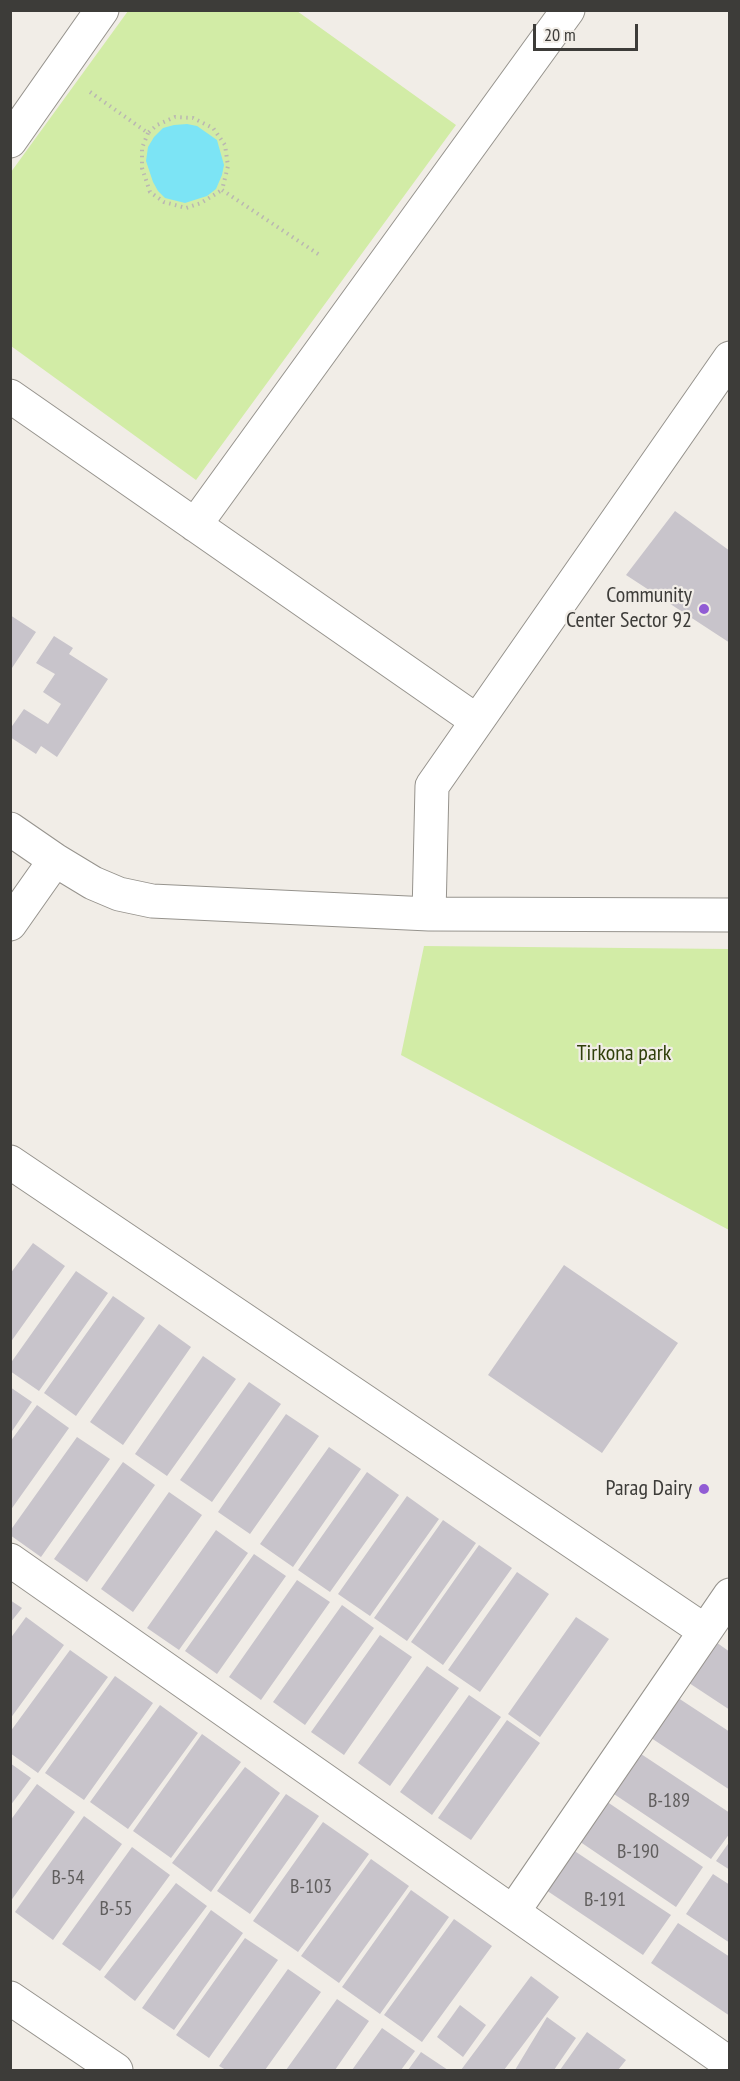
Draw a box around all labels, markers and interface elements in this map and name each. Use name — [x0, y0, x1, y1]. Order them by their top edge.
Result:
scale bar — [536, 12, 641, 50]
text: 20 m — [544, 23, 576, 46]
place label: Community Center Sector 92 — [566, 583, 692, 634]
marker: Community Center Sector 92 — [697, 602, 711, 616]
park label: Tirkona park — [577, 1041, 671, 1067]
place label: Parag Dairy — [605, 1476, 692, 1502]
marker: Parag Dairy — [697, 1482, 711, 1496]
house number: B-189 — [648, 1789, 690, 1813]
house number: B-190 — [617, 1840, 659, 1864]
house number: B-54 — [51, 1866, 85, 1890]
house number: B-103 — [290, 1875, 332, 1899]
house number: B-191 — [584, 1888, 626, 1912]
house number: B-55 — [99, 1897, 133, 1921]

